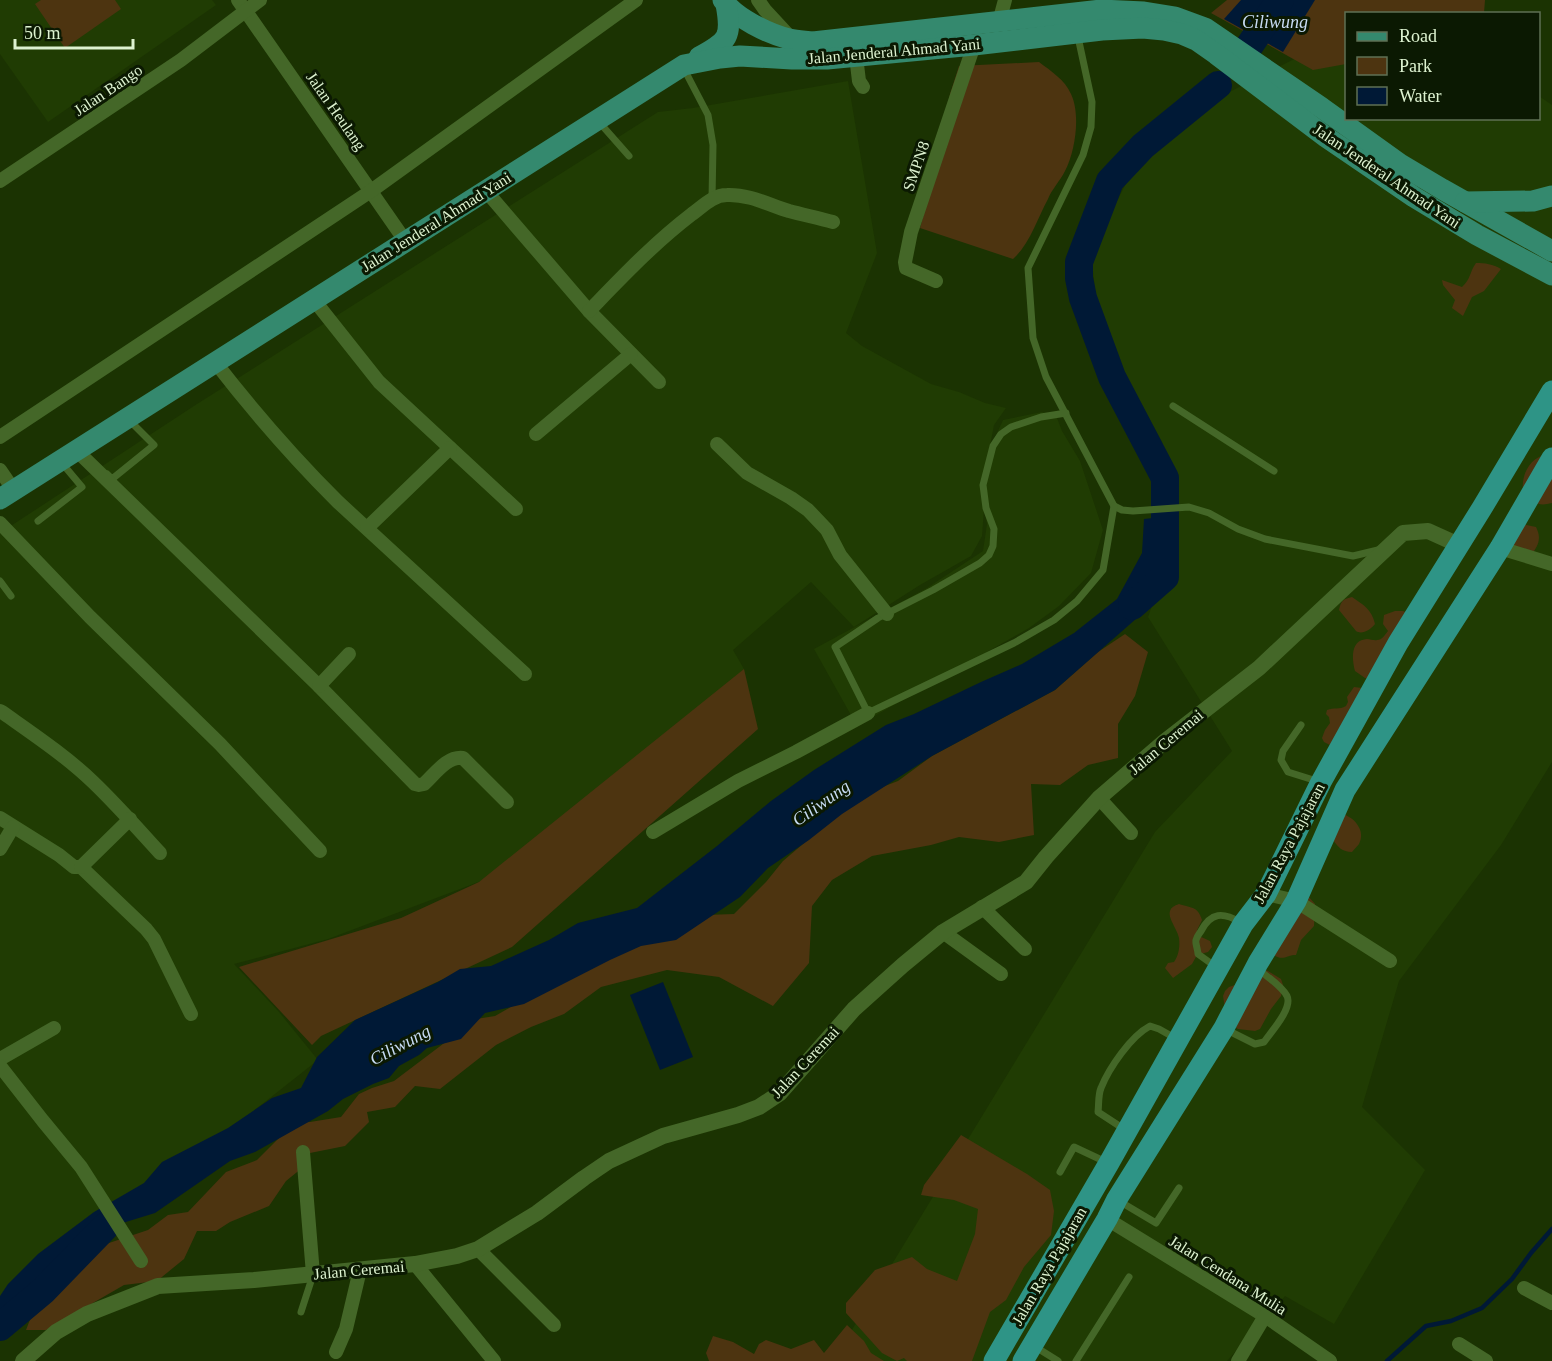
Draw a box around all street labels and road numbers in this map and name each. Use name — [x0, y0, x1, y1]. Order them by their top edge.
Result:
street label: Jalan Jenderal Ahmad Yani — [807, 35, 982, 67]
street label: Jalan Bango — [71, 61, 146, 120]
street label: Jalan Heulang — [302, 69, 369, 154]
street label: Jalan Jenderal Ahmad Yani — [1310, 120, 1464, 232]
street label: SMPN8 — [900, 139, 932, 193]
street label: Jalan Jenderal Ahmad Yani — [358, 169, 514, 275]
street label: Jalan Ceremai — [1126, 706, 1207, 778]
street label: Jalan Raya Pajajaran — [1250, 780, 1329, 906]
street label: Jalan Ceremai — [768, 1022, 843, 1101]
street label: Jalan Raya Pajajaran — [1008, 1204, 1091, 1328]
street label: Jalan Cendana Mulia — [1166, 1232, 1290, 1318]
street label: Jalan Ceremai — [313, 1258, 406, 1282]

